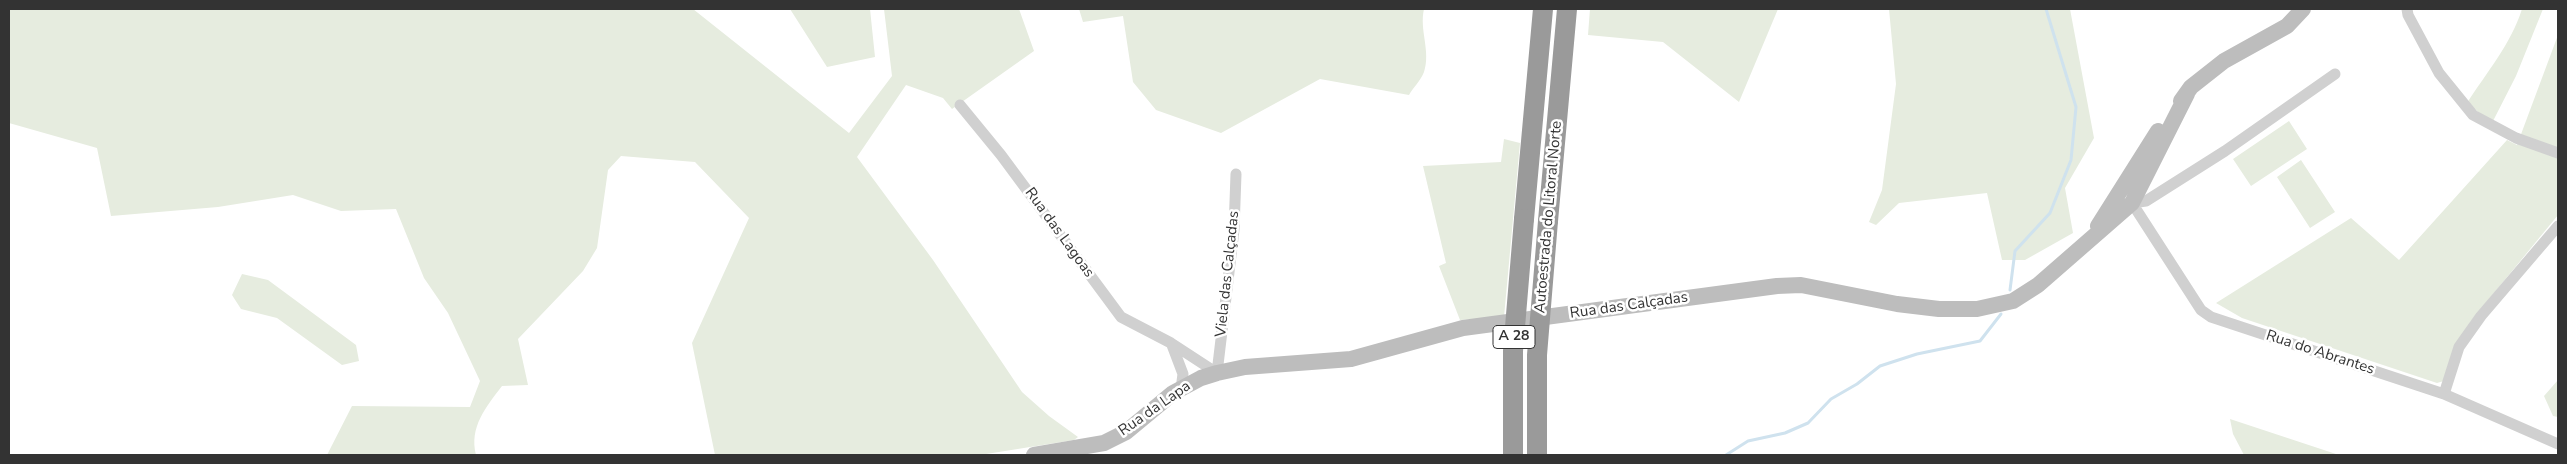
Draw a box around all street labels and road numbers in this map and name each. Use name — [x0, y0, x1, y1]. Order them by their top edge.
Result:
street label: Autoestrada do Litoral Norte — [1532, 120, 1566, 314]
street label: Rua das Lagoas — [1020, 185, 1098, 281]
street label: Viela das Calçadas — [1212, 210, 1244, 338]
street label: Rua das Calçadas — [1569, 289, 1689, 323]
road number: A 28 — [1493, 326, 1535, 348]
street label: Rua do Abrantes — [2263, 327, 2377, 379]
street label: Rua da Lapa — [1116, 378, 1194, 440]

